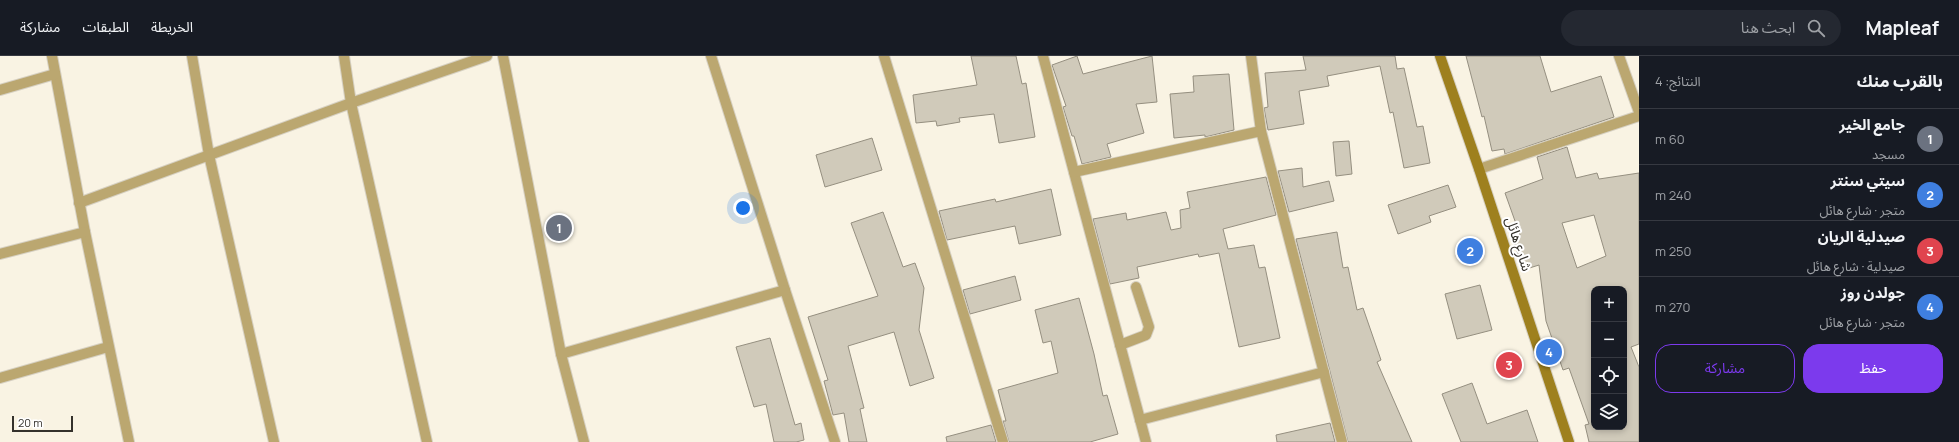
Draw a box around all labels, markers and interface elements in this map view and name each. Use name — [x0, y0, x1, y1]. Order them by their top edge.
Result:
search box — [1561, 10, 1841, 46]
text: Mapleaf — [1865, 15, 1939, 41]
text: مشاركة — [20, 17, 60, 36]
text: الطبقات — [82, 17, 129, 36]
text: الخريطة — [151, 17, 193, 36]
text: ابحث هنا — [1741, 17, 1795, 38]
icon: search — [1805, 17, 1827, 39]
text: بالقرب منك — [1857, 69, 1943, 92]
text: النتائج: 4 — [1655, 72, 1701, 90]
text: جامع الخير — [1839, 114, 1905, 135]
text: 60 m — [1655, 130, 1685, 148]
text: 1 — [1927, 130, 1933, 148]
text: مسجد — [1872, 145, 1905, 163]
text: سيتي سنتر — [1831, 170, 1905, 191]
text: 240 m — [1655, 186, 1691, 204]
text: 2 — [1926, 186, 1934, 204]
your location — [733, 198, 753, 218]
text: متجر · شارع هائل — [1820, 201, 1905, 219]
pin: 1 — [546, 213, 572, 243]
street label: شارع هائل — [1500, 214, 1537, 274]
text: صيدلية الريان — [1818, 226, 1905, 247]
pin: 2 — [1457, 236, 1483, 266]
text: 250 m — [1655, 242, 1692, 260]
text: 3 — [1926, 242, 1934, 260]
text: صيدلية · شارع هائل — [1807, 257, 1905, 275]
text: جولدن روز — [1841, 282, 1905, 303]
map controls — [1591, 286, 1627, 430]
button: + — [1591, 286, 1627, 322]
text: 270 m — [1655, 298, 1691, 316]
text: 4 — [1926, 298, 1934, 316]
text: متجر · شارع هائل — [1820, 313, 1905, 331]
button: − — [1591, 322, 1627, 358]
pin: 4 — [1536, 337, 1562, 367]
button: مشاركة — [1655, 344, 1795, 393]
button: حفظ — [1803, 344, 1943, 393]
pin: 3 — [1496, 350, 1522, 380]
button: locate — [1591, 358, 1627, 394]
button: layers — [1591, 394, 1627, 430]
scale bar — [12, 414, 73, 433]
text: 20 m — [18, 415, 43, 430]

